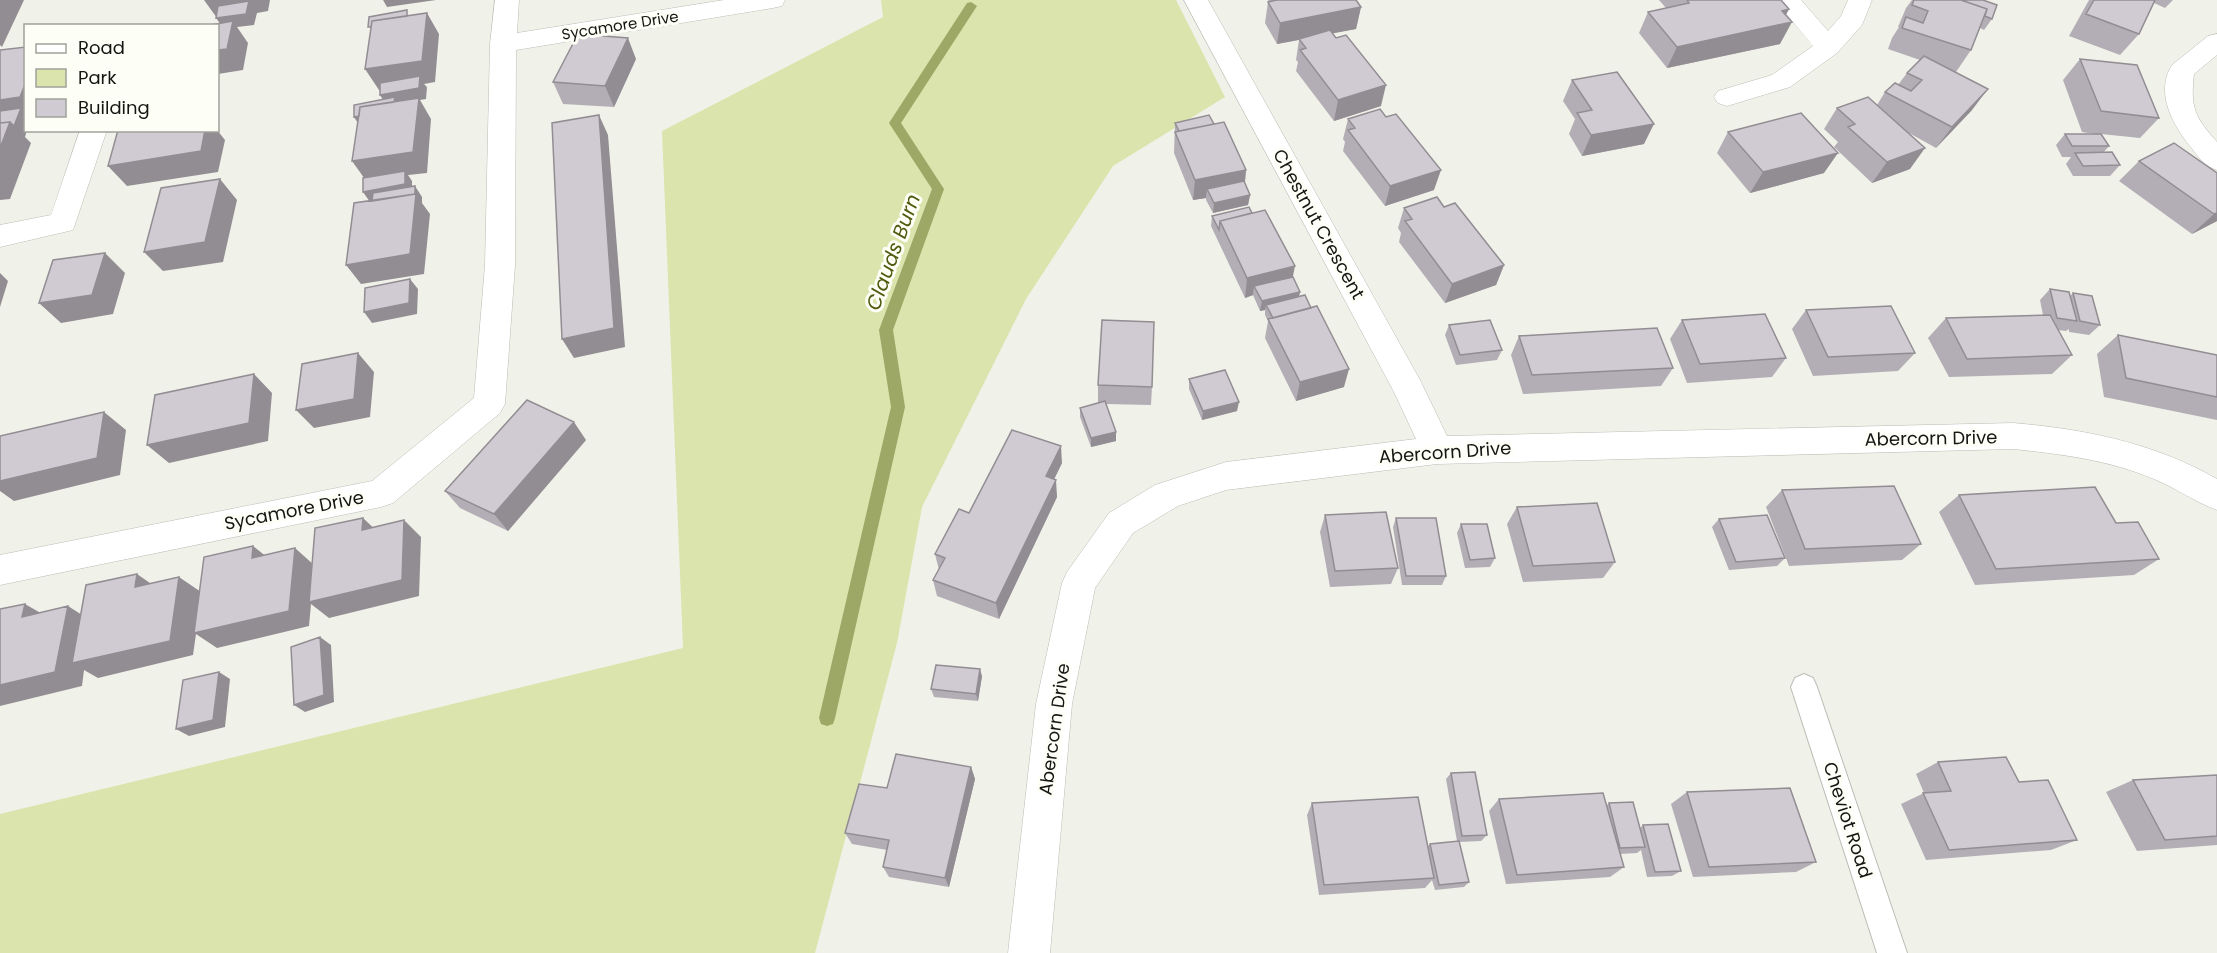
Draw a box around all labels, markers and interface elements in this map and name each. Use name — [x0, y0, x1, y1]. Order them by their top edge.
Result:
street label: Sycamore Drive — [560, 5, 680, 45]
legend — [24, 24, 219, 132]
text: Road — [78, 35, 125, 60]
text: Park — [78, 65, 117, 90]
text: Building — [78, 95, 150, 120]
street label: Chestnut Crescent — [1267, 144, 1371, 304]
water label: Clauds Burn — [859, 190, 927, 314]
street label: Abercorn Drive — [1864, 424, 1998, 452]
street label: Abercorn Drive — [1378, 435, 1512, 469]
street label: Sycamore Drive — [222, 484, 366, 536]
street label: Abercorn Drive — [1032, 662, 1076, 796]
street label: Cheviot Road — [1817, 759, 1879, 881]

